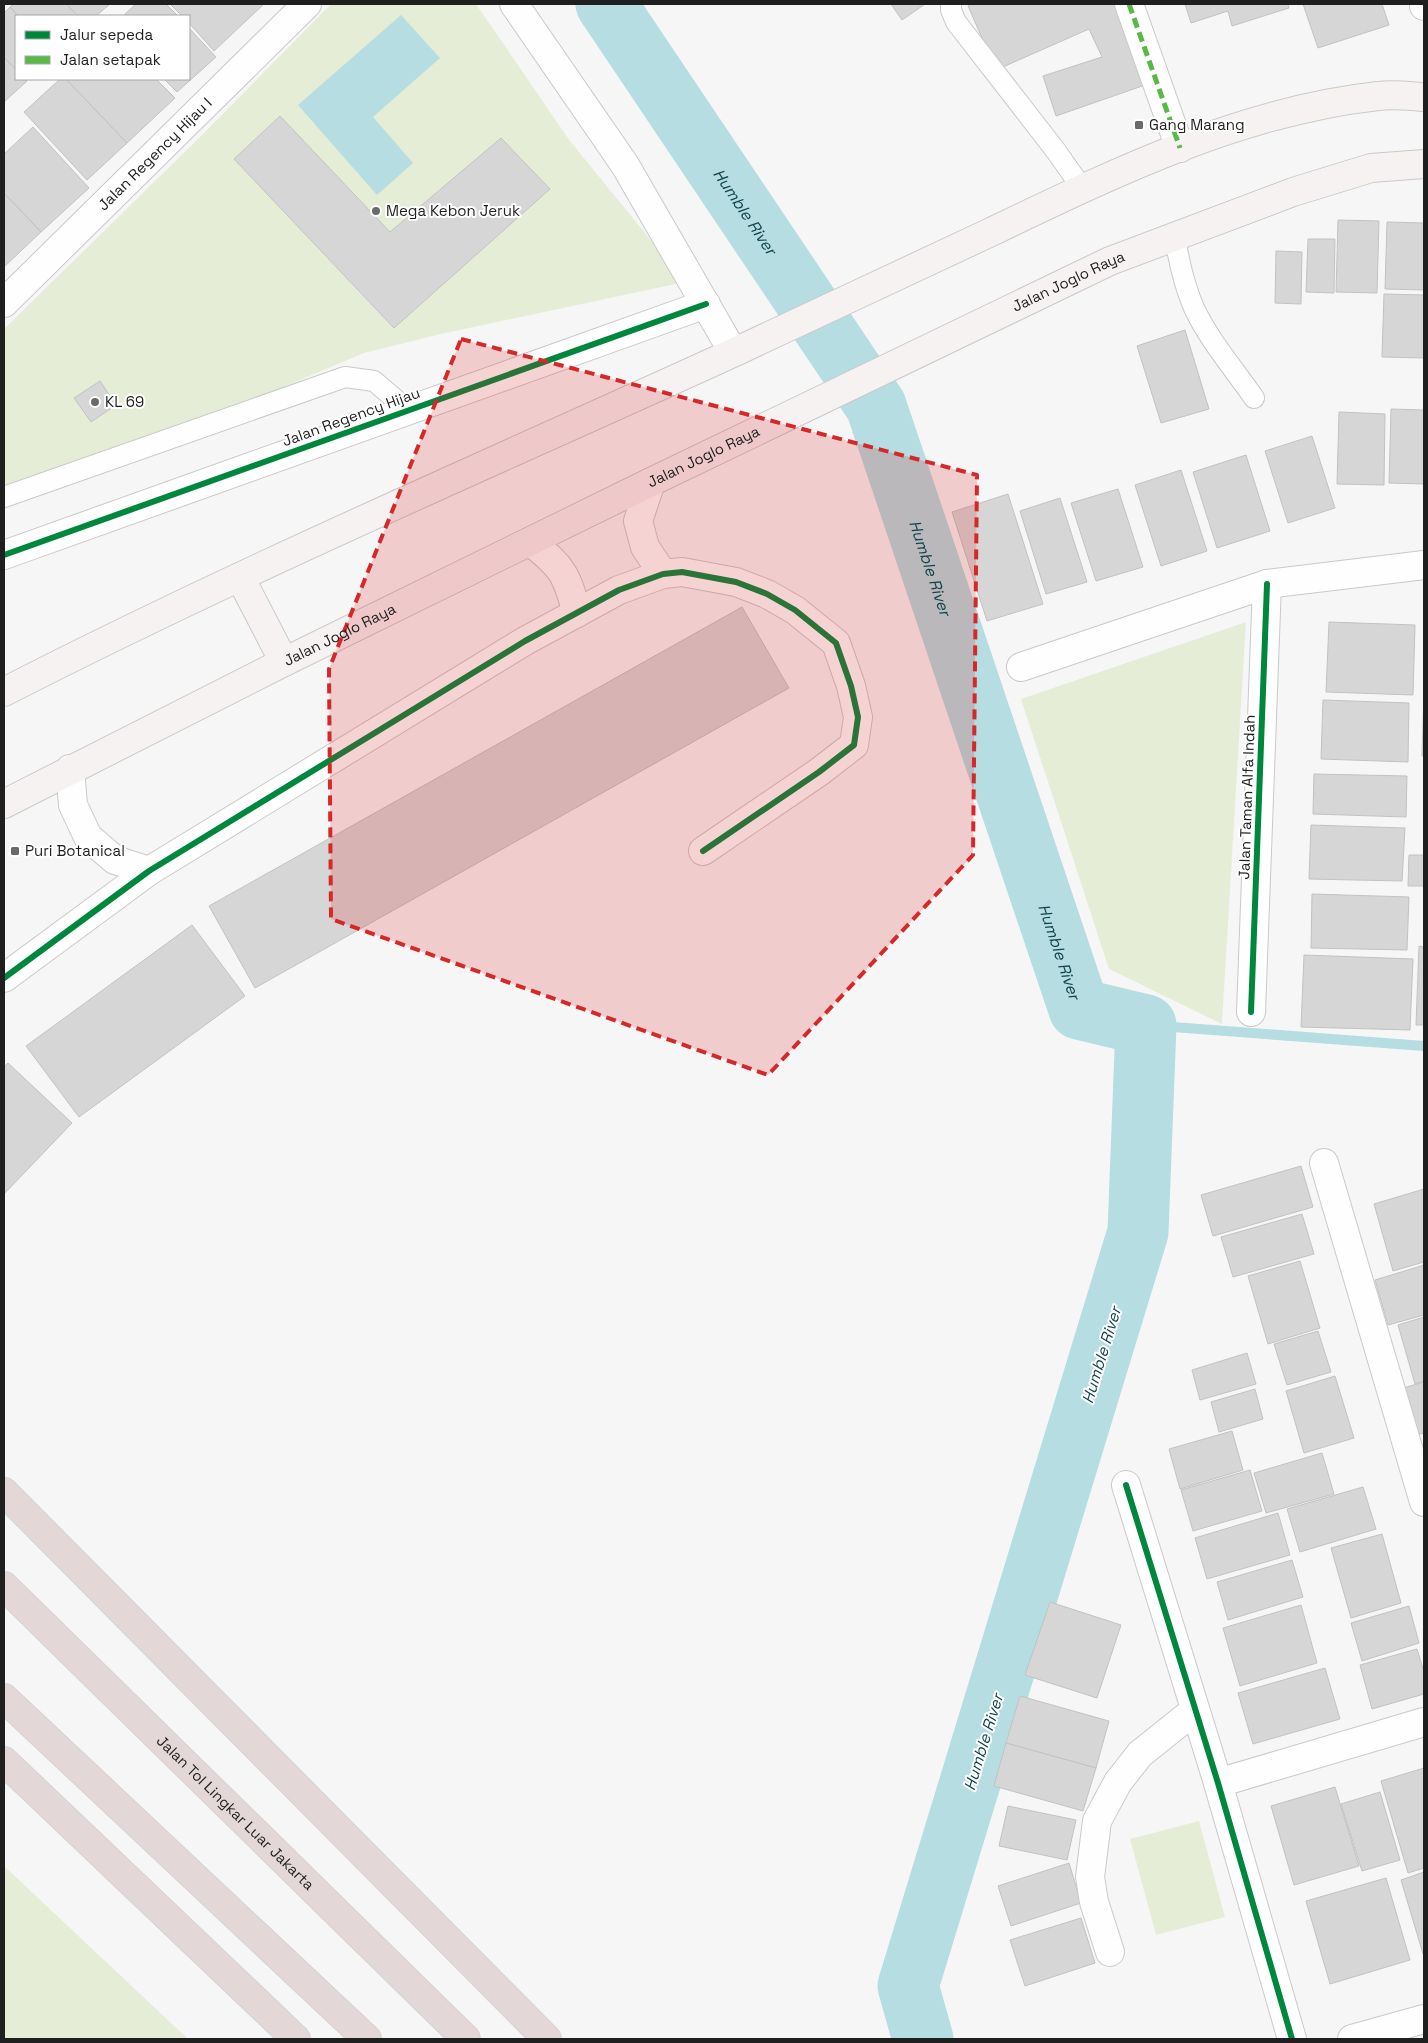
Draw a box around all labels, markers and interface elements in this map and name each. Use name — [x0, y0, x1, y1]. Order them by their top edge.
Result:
legend — [15, 15, 190, 80]
text: Jalur sepeda — [60, 25, 154, 44]
text: Jalan setapak — [60, 50, 161, 69]
street label: Jalan Regency Hijau I — [93, 93, 216, 214]
place label: Gang Marang — [1149, 115, 1245, 134]
marker: Gang Marang — [1133, 119, 1145, 131]
water label: Humble River — [708, 165, 783, 261]
place label: Mega Kebon Jeruk — [386, 201, 520, 220]
marker: Mega Kebon Jeruk — [370, 205, 382, 217]
street label: Jalan Joglo Raya — [1009, 246, 1128, 316]
street label: Jalan Regency Hijau — [279, 383, 422, 450]
place label: KL 69 — [105, 392, 144, 411]
marker: KL 69 — [89, 396, 101, 408]
street label: Jalan Joglo Raya — [644, 421, 763, 491]
water label: Humble River — [904, 517, 956, 620]
street label: Jalan Joglo Raya — [280, 599, 399, 670]
street label: Jalan Taman Alfa Indah — [1234, 714, 1259, 880]
place label: Puri Botanical — [25, 841, 125, 860]
marker: Puri Botanical — [9, 845, 21, 857]
water label: Humble River — [1033, 901, 1086, 1004]
water label: Humble River — [1077, 1303, 1127, 1406]
water label: Humble River — [959, 1690, 1009, 1793]
street label: Jalan Tol Lingkar Luar Jakarta — [153, 1731, 319, 1894]

